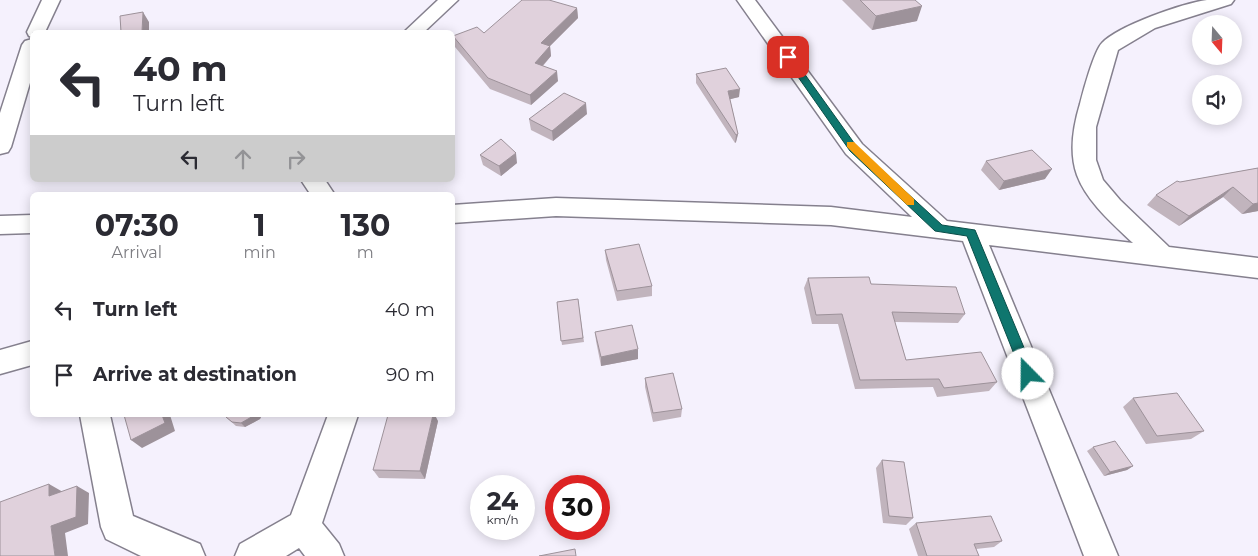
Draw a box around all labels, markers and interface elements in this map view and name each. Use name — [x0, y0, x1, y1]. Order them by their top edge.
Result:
north arrow — [1192, 15, 1242, 65]
map controls — [1192, 15, 1242, 125]
pin — [767, 36, 809, 78]
icon: arrive — [774, 43, 802, 71]
text: 40 m — [133, 47, 228, 90]
icon: left — [50, 50, 115, 115]
button: sound — [1192, 75, 1242, 125]
text: Turn left — [133, 90, 225, 117]
icon: left — [176, 145, 204, 173]
icon: ahead — [229, 145, 257, 173]
icon: right — [282, 145, 310, 173]
text: 07:30 — [95, 207, 179, 244]
text: 1 — [254, 207, 266, 244]
text: 130 — [340, 207, 390, 244]
text: Arrival — [112, 243, 162, 262]
text: min — [244, 243, 276, 262]
text: m — [357, 243, 374, 262]
icon: left — [50, 296, 78, 324]
text: Turn left — [93, 298, 178, 321]
text: 40 m — [385, 298, 435, 321]
position arrow — [1001, 347, 1053, 399]
icon: arrive — [50, 361, 78, 389]
text: Arrive at destination — [93, 363, 297, 386]
text: 90 m — [386, 363, 435, 386]
speed limit sign: 30 — [545, 475, 610, 540]
text: 24 — [487, 486, 518, 516]
text: km/h — [486, 512, 519, 527]

